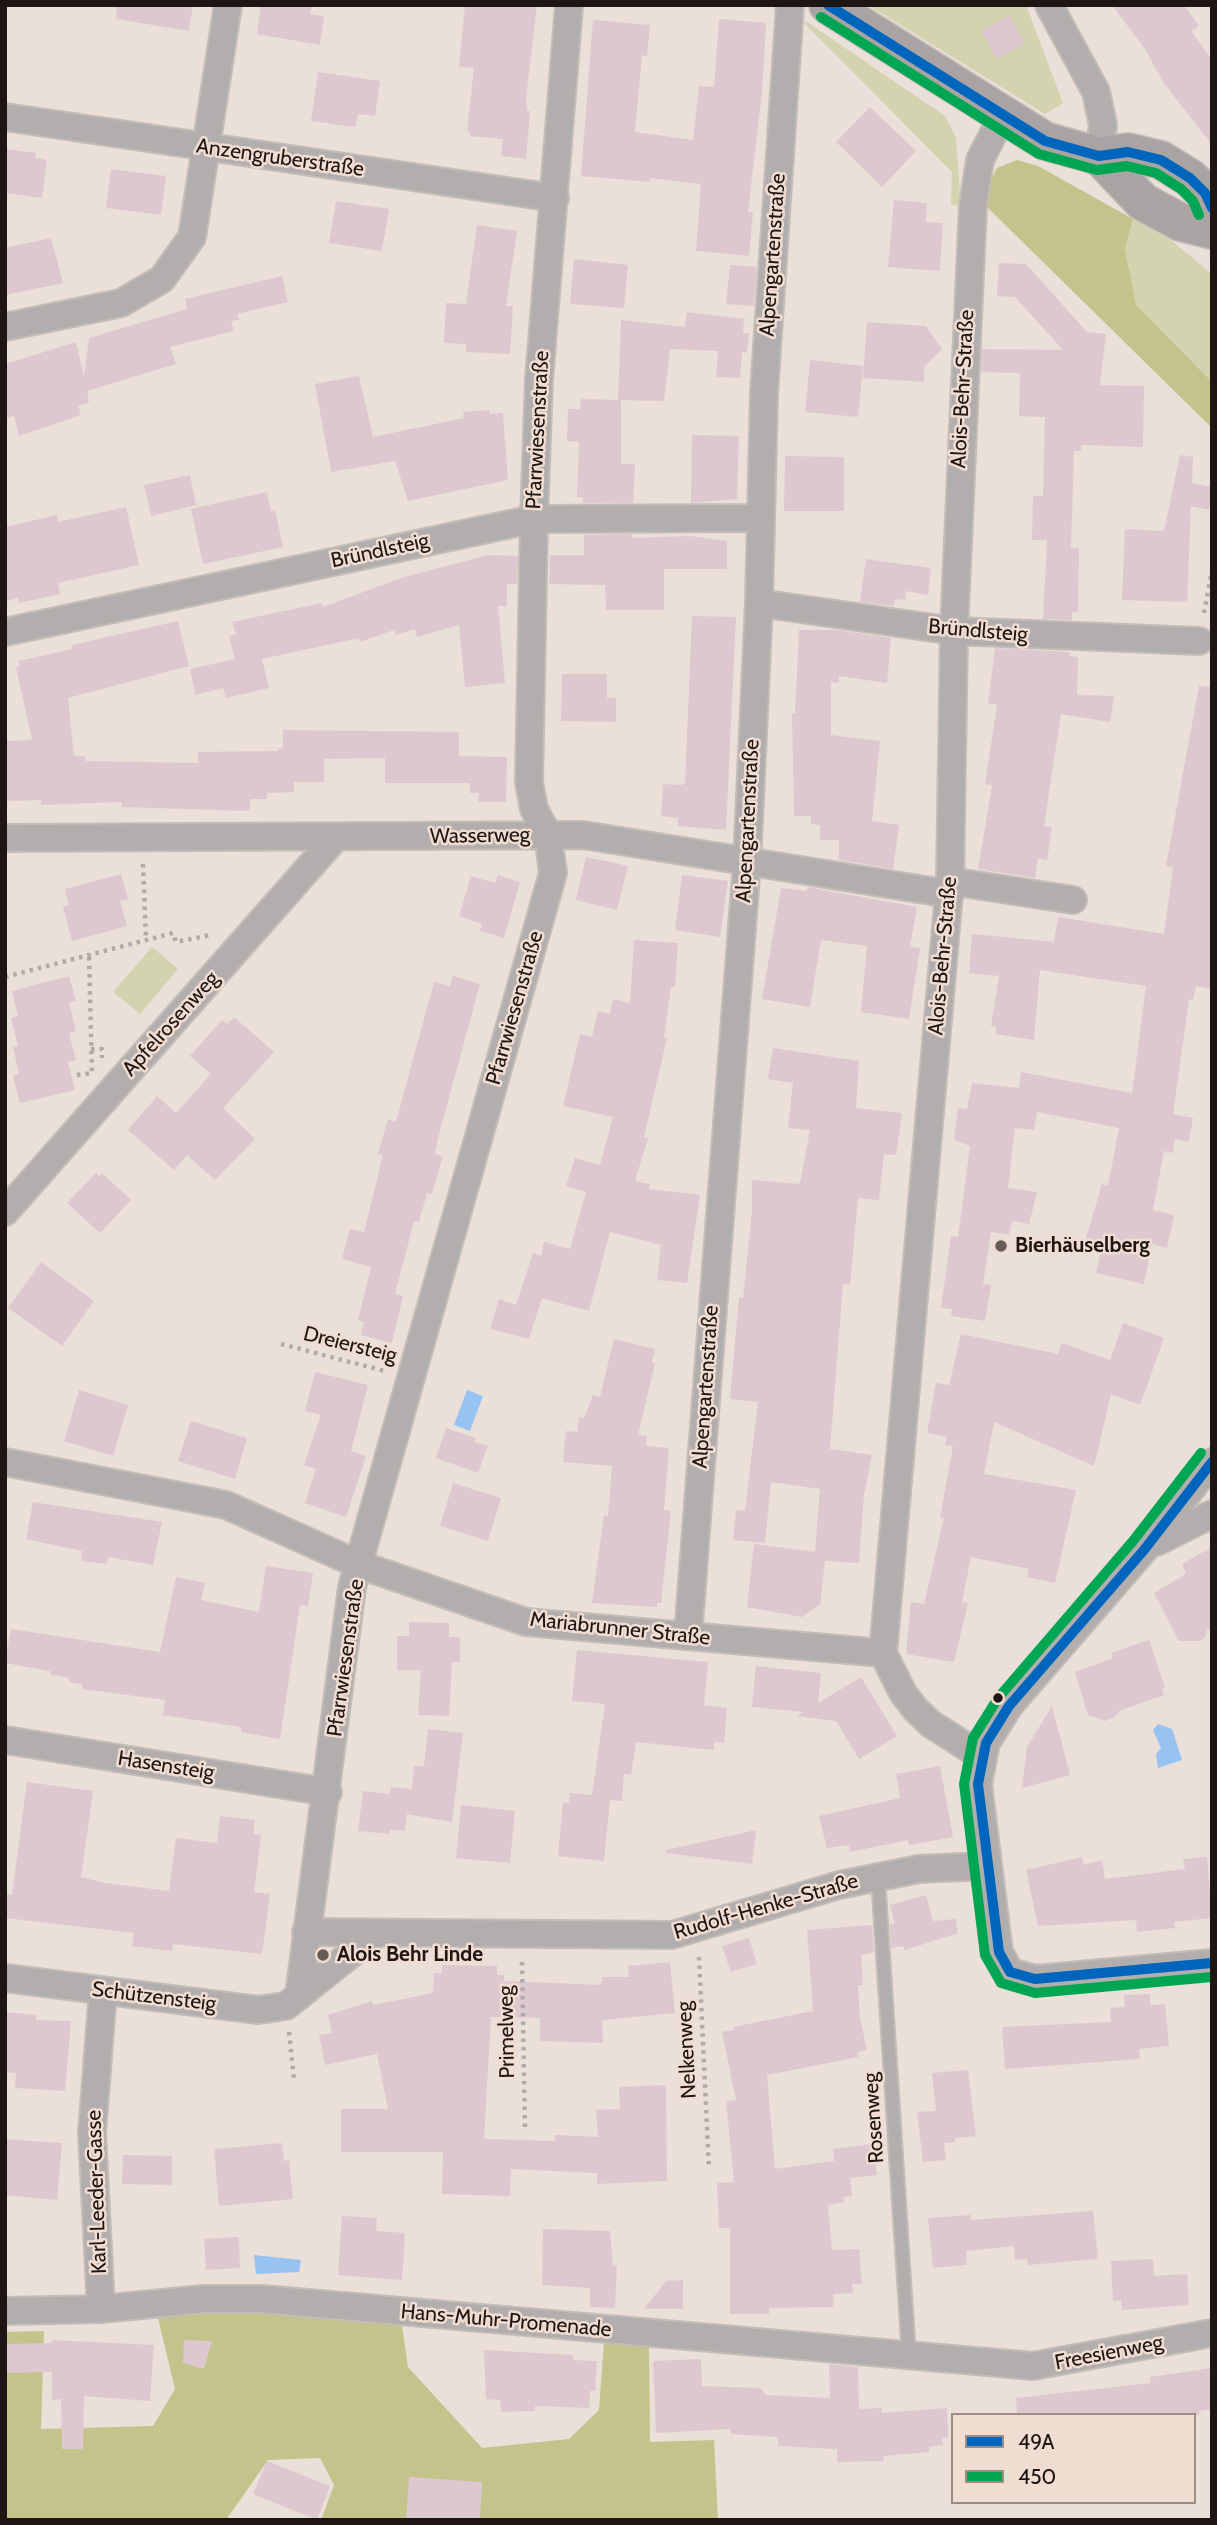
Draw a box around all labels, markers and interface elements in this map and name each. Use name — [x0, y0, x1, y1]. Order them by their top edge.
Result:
street label: Anzengruberstraße — [195, 134, 365, 182]
street label: Alpengartenstraße — [755, 172, 791, 338]
street label: Alois-Behr-Straße — [946, 309, 980, 469]
street label: Pfarrwiesenstraße — [521, 350, 555, 510]
street label: Bründlsteig — [329, 528, 431, 574]
street label: Bründlsteig — [927, 614, 1029, 648]
street label: Alpengartenstraße — [731, 739, 765, 903]
street label: Wasserweg — [430, 823, 530, 849]
street label: Alois-Behr-Straße — [924, 876, 962, 1036]
street label: Pfarrwiesenstraße — [481, 928, 549, 1088]
street label: Apfelrosenweg — [117, 966, 225, 1082]
place label: Bierhäuselberg — [1015, 1233, 1150, 1259]
marker: Bierhäuselberg — [993, 1238, 1009, 1254]
street label: Alpengartenstraße — [688, 1304, 724, 1470]
street label: Dreiersteig — [301, 1321, 399, 1369]
street label: Pfarrwiesenstraße — [322, 1578, 370, 1738]
street label: Mariabrunner Straße — [528, 1607, 712, 1651]
unlabelled marker — [991, 1691, 1005, 1705]
street label: Hasensteig — [116, 1746, 216, 1786]
street label: Rudolf-Henke-Straße — [671, 1869, 861, 1945]
place label: Alois Behr Linde — [337, 1942, 483, 1968]
marker: Alois Behr Linde — [315, 1947, 331, 1963]
street label: Schützensteig — [91, 1977, 217, 2017]
street label: Primelweg — [494, 1985, 520, 2079]
street label: Nelkenweg — [672, 2001, 702, 2099]
street label: Rosenweg — [858, 2072, 890, 2164]
street label: Karl-Leeder-Gasse — [82, 2110, 112, 2274]
street label: Hans-Muhr-Promenade — [400, 2299, 612, 2343]
street label: Freesienweg — [1053, 2330, 1165, 2376]
legend — [951, 2413, 1196, 2504]
text: 49A — [1018, 2429, 1055, 2454]
text: 450 — [1018, 2464, 1056, 2489]

